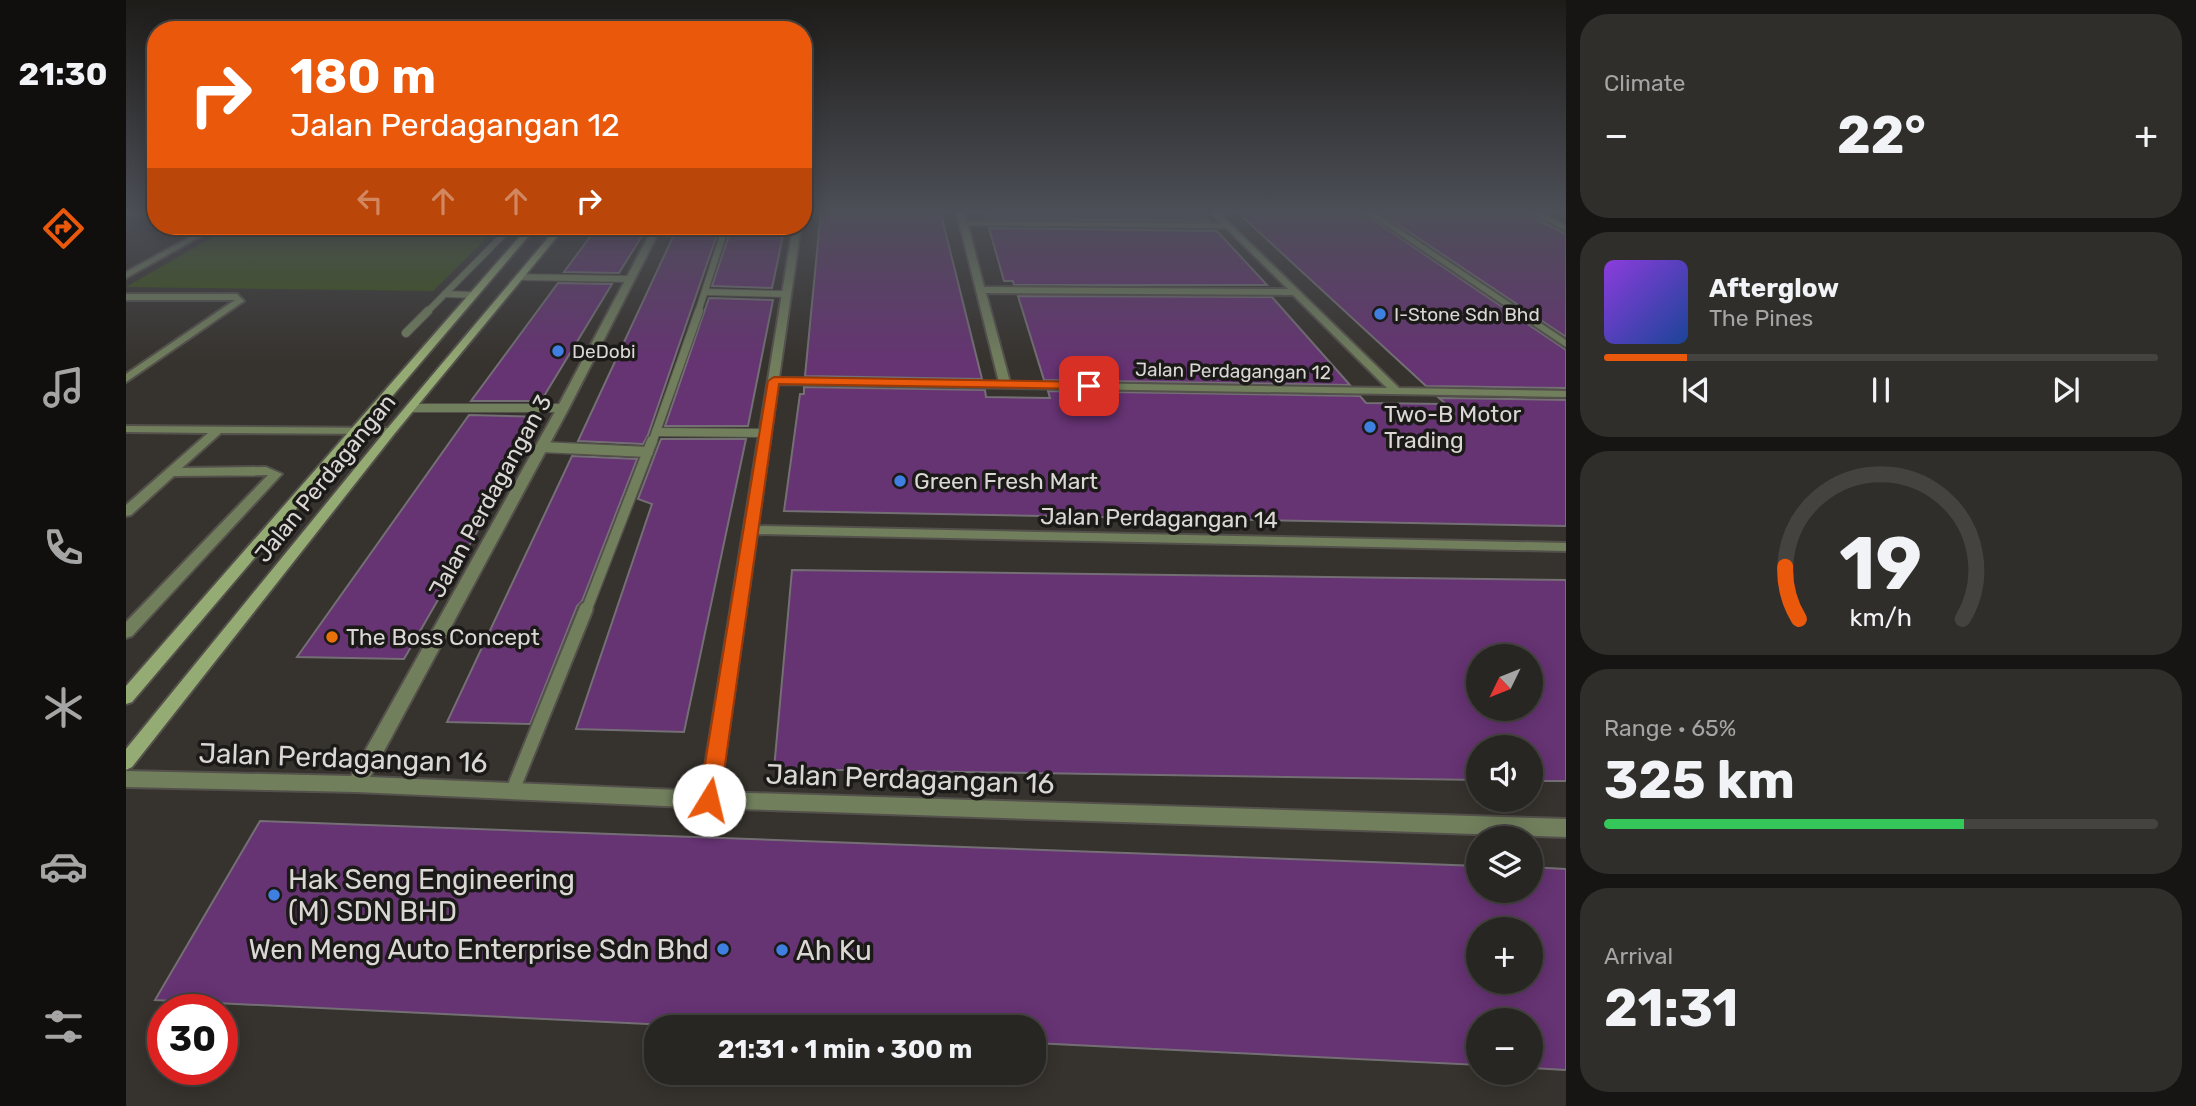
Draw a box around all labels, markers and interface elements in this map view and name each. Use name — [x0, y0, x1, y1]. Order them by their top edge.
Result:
text: 180 m — [290, 47, 436, 105]
icon: right — [175, 49, 266, 140]
text: 21:30 — [19, 55, 107, 93]
text: Climate — [1604, 69, 1685, 97]
text: 22° — [1837, 104, 1926, 166]
text: Jalan Perdagangan 12 — [290, 106, 620, 144]
text: − — [1604, 112, 1629, 158]
text: + — [2134, 112, 2158, 158]
icon: left — [351, 182, 389, 220]
icon: ahead — [424, 182, 462, 220]
icon: ahead — [497, 182, 535, 220]
icon: right — [570, 182, 608, 220]
icon: directions — [39, 204, 88, 253]
text: Afterglow — [1709, 273, 1839, 304]
place label: I-Stone Sdn Bhd — [1394, 303, 1540, 326]
text: The Pines — [1709, 304, 1813, 332]
marker: I-Stone Sdn Bhd — [1372, 306, 1388, 322]
place label: DeDobi — [572, 340, 636, 363]
marker: DeDobi — [550, 343, 566, 359]
pin — [1059, 356, 1119, 416]
street label: Jalan Perdagangan 12 — [1135, 358, 1331, 384]
icon: music — [39, 363, 88, 412]
icon: arrive — [1070, 367, 1108, 405]
icon: previous — [1677, 371, 1715, 409]
icon: pause — [1862, 371, 1900, 409]
icon: next — [2047, 371, 2085, 409]
street label: Jalan Perdagangan — [249, 388, 401, 568]
street label: Jalan Perdagangan 3 — [423, 390, 557, 602]
place label: Two-B Motor Trading — [1384, 400, 1521, 454]
marker: Two-B Motor Trading — [1362, 419, 1378, 435]
place label: Green Fresh Mart — [914, 467, 1098, 495]
marker: Green Fresh Mart — [892, 473, 908, 489]
street label: Jalan Perdagangan 14 — [1040, 502, 1278, 534]
text: 19 — [1840, 521, 1922, 607]
icon: phone — [39, 523, 88, 572]
text: km/h — [1850, 603, 1912, 632]
place label: The Boss Concept — [346, 623, 540, 651]
marker: The Boss Concept — [324, 629, 340, 645]
north arrow — [1466, 644, 1544, 721]
map controls — [1466, 644, 1543, 1085]
icon: climate — [39, 683, 88, 732]
text: Range · 65% — [1604, 714, 1736, 742]
button: sound — [1466, 735, 1543, 812]
street label: Jalan Perdagangan 16 — [198, 736, 488, 780]
text: 325 km — [1604, 749, 1795, 811]
street label: Jalan Perdagangan 16 — [765, 757, 1055, 801]
position arrow — [672, 763, 746, 837]
button: layers — [1466, 826, 1543, 903]
icon: car — [39, 842, 88, 891]
place label: Hak Seng Engineering (M) SDN BHD — [288, 863, 575, 928]
marker: Hak Seng Engineering (M) SDN BHD — [266, 887, 282, 903]
button: + — [1466, 917, 1543, 994]
place label: Wen Meng Auto Enterprise Sdn Bhd — [248, 933, 709, 966]
place label: Ah Ku — [796, 934, 872, 967]
marker: Wen Meng Auto Enterprise Sdn Bhd — [715, 941, 731, 957]
marker: Ah Ku — [774, 942, 790, 958]
text: Arrival — [1604, 942, 1673, 970]
text: 21:31 — [1604, 977, 1738, 1039]
speed limit sign: 30 — [147, 994, 238, 1085]
icon: filters — [39, 1002, 88, 1051]
button: − — [1466, 1008, 1543, 1085]
text: 21:31 · 1 min · 300 m — [718, 1034, 972, 1065]

